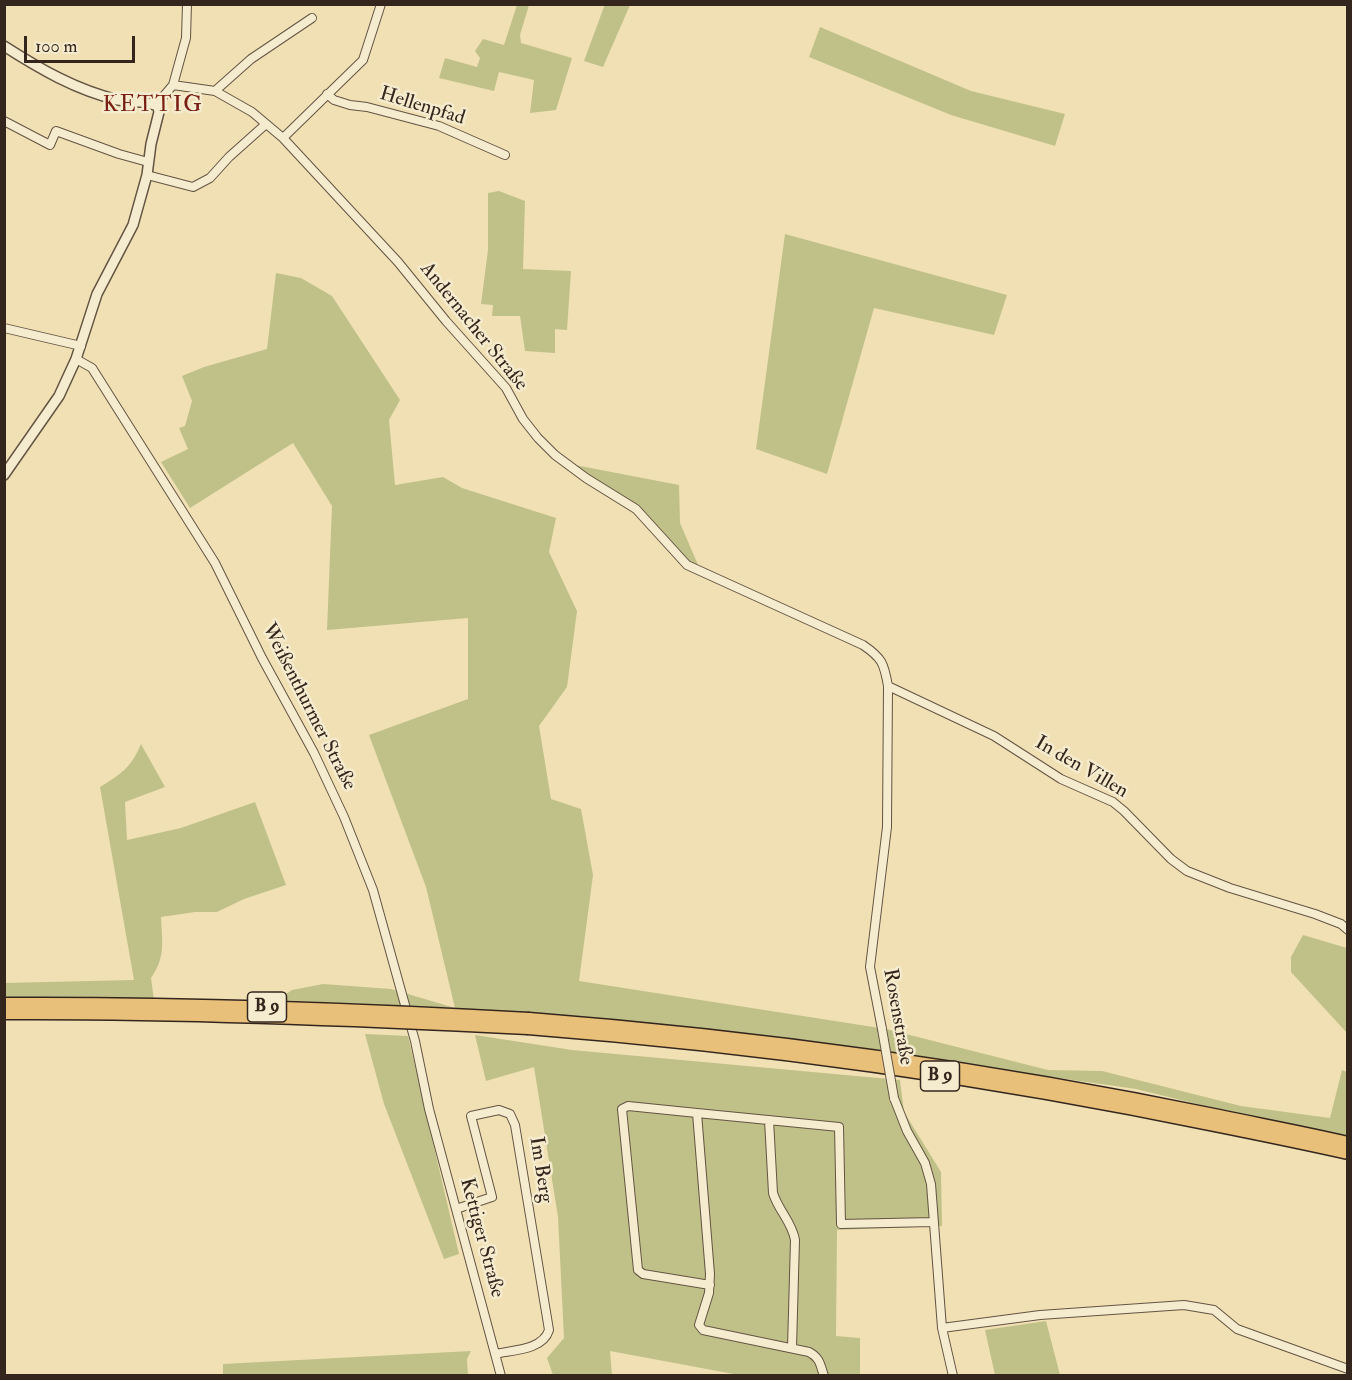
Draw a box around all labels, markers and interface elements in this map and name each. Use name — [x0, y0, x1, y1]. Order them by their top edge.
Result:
scale bar — [27, 24, 138, 62]
text: 100 m — [35, 35, 78, 58]
street label: Hellenpfad — [376, 83, 468, 131]
district label: KETTIG — [103, 93, 203, 119]
street label: Andernacher Straße — [414, 258, 532, 396]
street label: Weißenthurmer Straße — [256, 620, 360, 794]
street label: In den Villen — [1030, 732, 1132, 804]
street label: Rosenstraße — [877, 967, 917, 1067]
road number: B 9 — [248, 992, 286, 1022]
road number: B 9 — [920, 1061, 960, 1091]
street label: Im Berg — [523, 1135, 557, 1205]
street label: Kettiger Straße — [454, 1176, 508, 1300]

